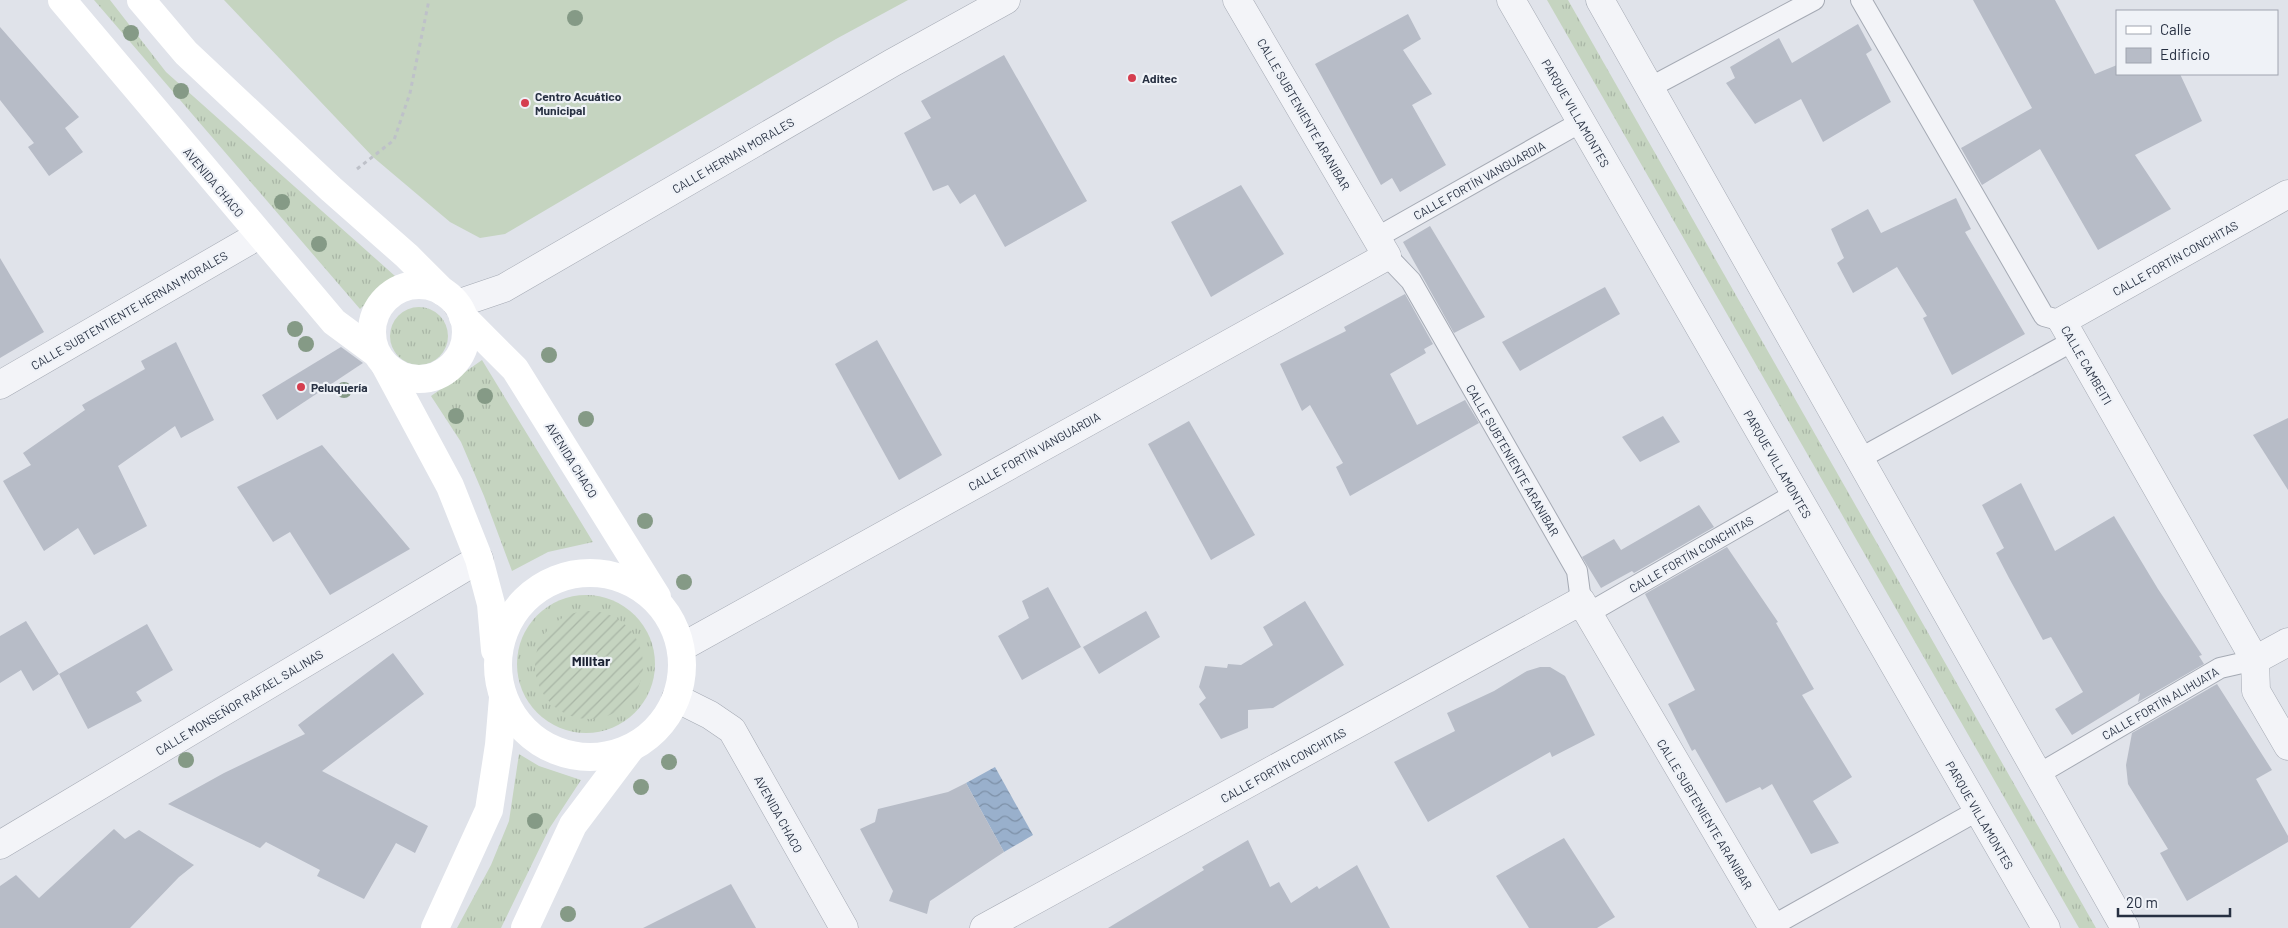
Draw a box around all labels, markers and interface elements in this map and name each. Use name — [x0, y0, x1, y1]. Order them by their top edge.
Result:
legend — [2116, 10, 2278, 75]
text: Calle — [2160, 20, 2192, 38]
street label: CALLE SUBTENIENTE ARANIBAR — [1255, 36, 1353, 192]
text: Edificio — [2160, 45, 2210, 63]
street label: PARQUE VILLAMONTES — [1539, 56, 1613, 170]
place label: Aditec — [1142, 71, 1178, 85]
marker: Aditec — [1126, 72, 1138, 84]
place label: Centro Acuático Municipal — [535, 89, 622, 117]
marker: Centro Acuático Municipal — [519, 97, 531, 109]
street label: CALLE HERNAN MORALES — [670, 114, 796, 196]
street label: CALLE FORTÍN VANGUARDIA — [1411, 138, 1547, 222]
street label: AVENIDA CHACO — [181, 145, 247, 219]
street label: CALLE FORTÍN CONCHITAS — [2110, 218, 2240, 298]
street label: CALLE SUBTENTIENTE HERNAN MORALES — [28, 248, 230, 372]
street label: CALLE CAMBEITI — [2059, 323, 2115, 407]
place label: Peluquería — [311, 380, 368, 394]
marker: Peluquería — [295, 381, 307, 393]
street label: CALLE SUBTENIENTE ARANIBAR — [1464, 382, 1562, 538]
street label: PARQUE VILLAMONTES — [1741, 407, 1815, 521]
street label: CALLE FORTÍN VANGUARDIA — [966, 409, 1102, 493]
street label: AVENIDA CHACO — [543, 420, 601, 500]
street label: CALLE FORTÍN CONCHITAS — [1626, 513, 1756, 595]
street label: CALLE MONSEÑOR RAFAEL SALINAS — [153, 646, 325, 758]
district label: Militar — [572, 652, 611, 669]
street label: CALLE FORTÍN ALIHUATA — [2099, 664, 2221, 742]
street label: CALLE FORTÍN CONCHITAS — [1218, 725, 1348, 805]
street label: CALLE SUBTENIENTE ARANIBAR — [1655, 736, 1755, 892]
street label: PARQUE VILLAMONTES — [1943, 758, 2017, 872]
street label: AVENIDA CHACO — [752, 773, 806, 855]
scale bar — [2118, 886, 2230, 918]
text: 20 m — [2126, 893, 2158, 911]

